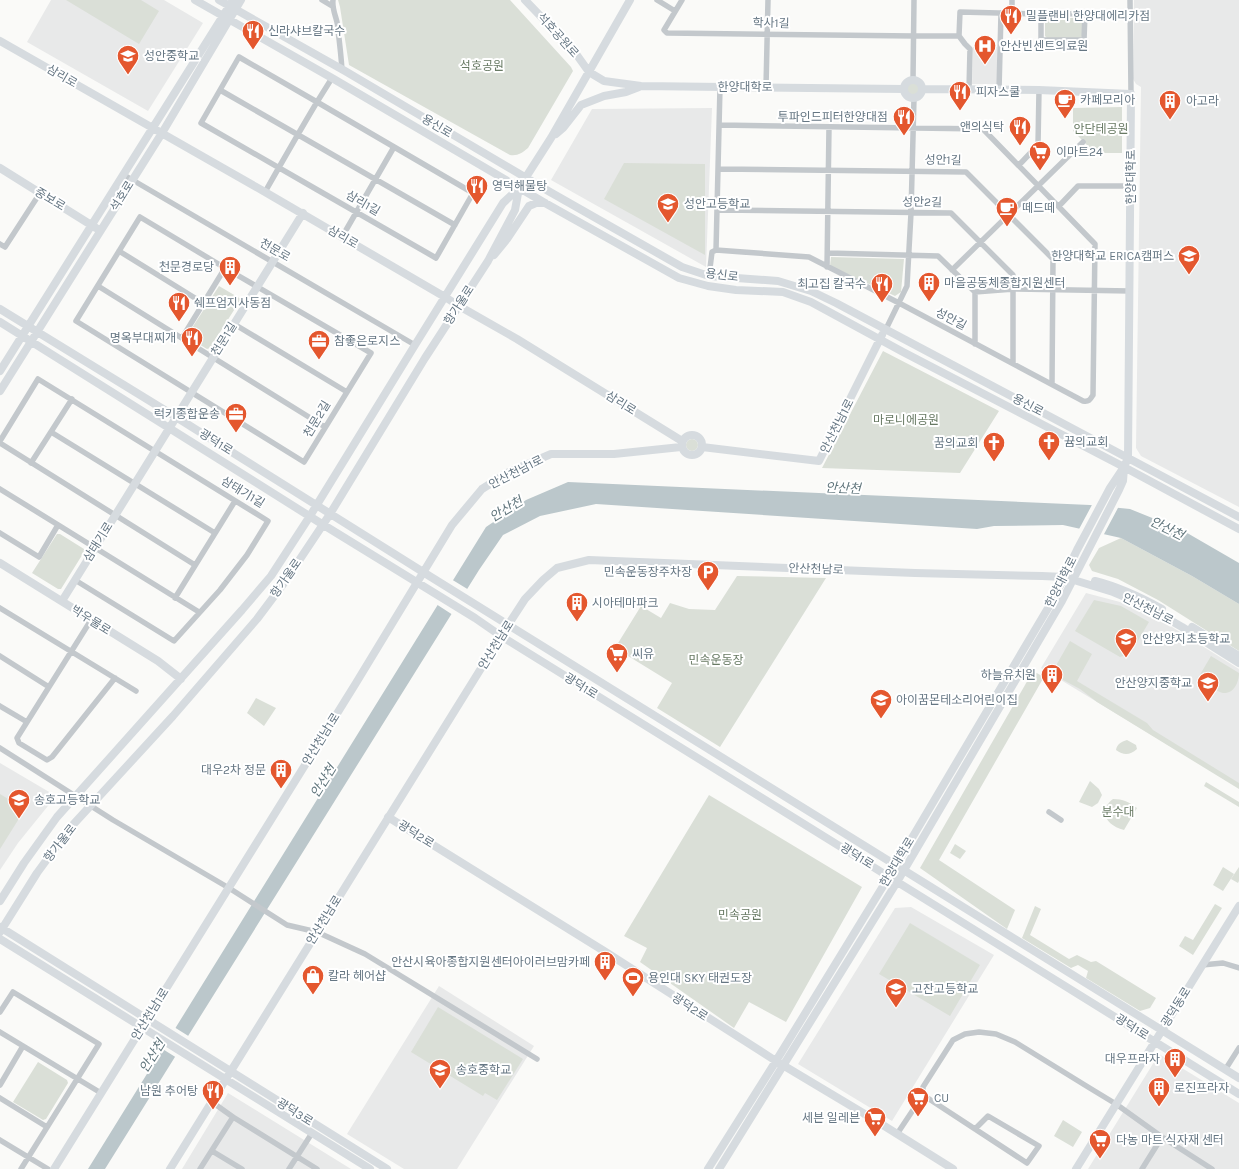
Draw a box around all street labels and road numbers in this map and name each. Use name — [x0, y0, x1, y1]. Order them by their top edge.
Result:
street label: 석호공원로 — [534, 10, 582, 60]
street label: 학사1길 — [752, 16, 790, 30]
street label: 삼리로 — [44, 62, 80, 90]
street label: 한양대학로 — [717, 80, 773, 94]
street label: 용신로 — [419, 111, 455, 141]
street label: 한양대학로 — [1124, 149, 1138, 205]
street label: 성안1길 — [924, 153, 962, 167]
street label: 석호로 — [107, 178, 137, 214]
street label: 중보로 — [32, 184, 68, 214]
street label: 삼리1길 — [343, 188, 383, 218]
street label: 성안2길 — [902, 195, 942, 209]
street label: 삼리로 — [325, 223, 361, 251]
street label: 천문로 — [257, 236, 293, 264]
street label: 용신로 — [705, 266, 739, 284]
street label: 항가울로 — [441, 283, 477, 327]
street label: 성안길 — [933, 305, 969, 333]
street label: 천문1길 — [208, 320, 240, 358]
street label: 삼리로 — [603, 388, 639, 418]
street label: 용신로 — [1010, 391, 1046, 419]
street label: 안산천남1로 — [817, 396, 857, 456]
street label: 천문2길 — [301, 398, 333, 440]
street label: 광덕1로 — [197, 426, 235, 458]
street label: 안산천남1로 — [486, 452, 546, 492]
street label: 삼태기1길 — [219, 474, 267, 510]
street label: 삼태기로 — [80, 520, 116, 564]
street label: 한양대학로 — [1042, 554, 1080, 610]
street label: 항가울로 — [268, 556, 304, 600]
street label: 안산천남로 — [788, 561, 844, 577]
street label: 안산천남로 — [1120, 590, 1176, 628]
street label: 박우물로 — [69, 602, 113, 638]
street label: 안산천남로 — [475, 618, 517, 672]
street label: 광덕1로 — [562, 670, 600, 702]
street label: 안산천남1로 — [299, 710, 343, 768]
street label: 광덕2로 — [395, 817, 437, 851]
street label: 항가울로 — [41, 821, 79, 865]
street label: 한양대학로 — [877, 835, 917, 889]
street label: 광덕1로 — [838, 840, 876, 872]
street label: 안산천남로 — [303, 893, 345, 947]
street label: 안산천남1로 — [128, 985, 172, 1043]
street label: 광덕동로 — [1158, 985, 1194, 1029]
street label: 광덕2로 — [669, 990, 711, 1024]
street label: 광덕1로 — [1113, 1011, 1151, 1043]
street label: 광덕3로 — [274, 1095, 316, 1129]

